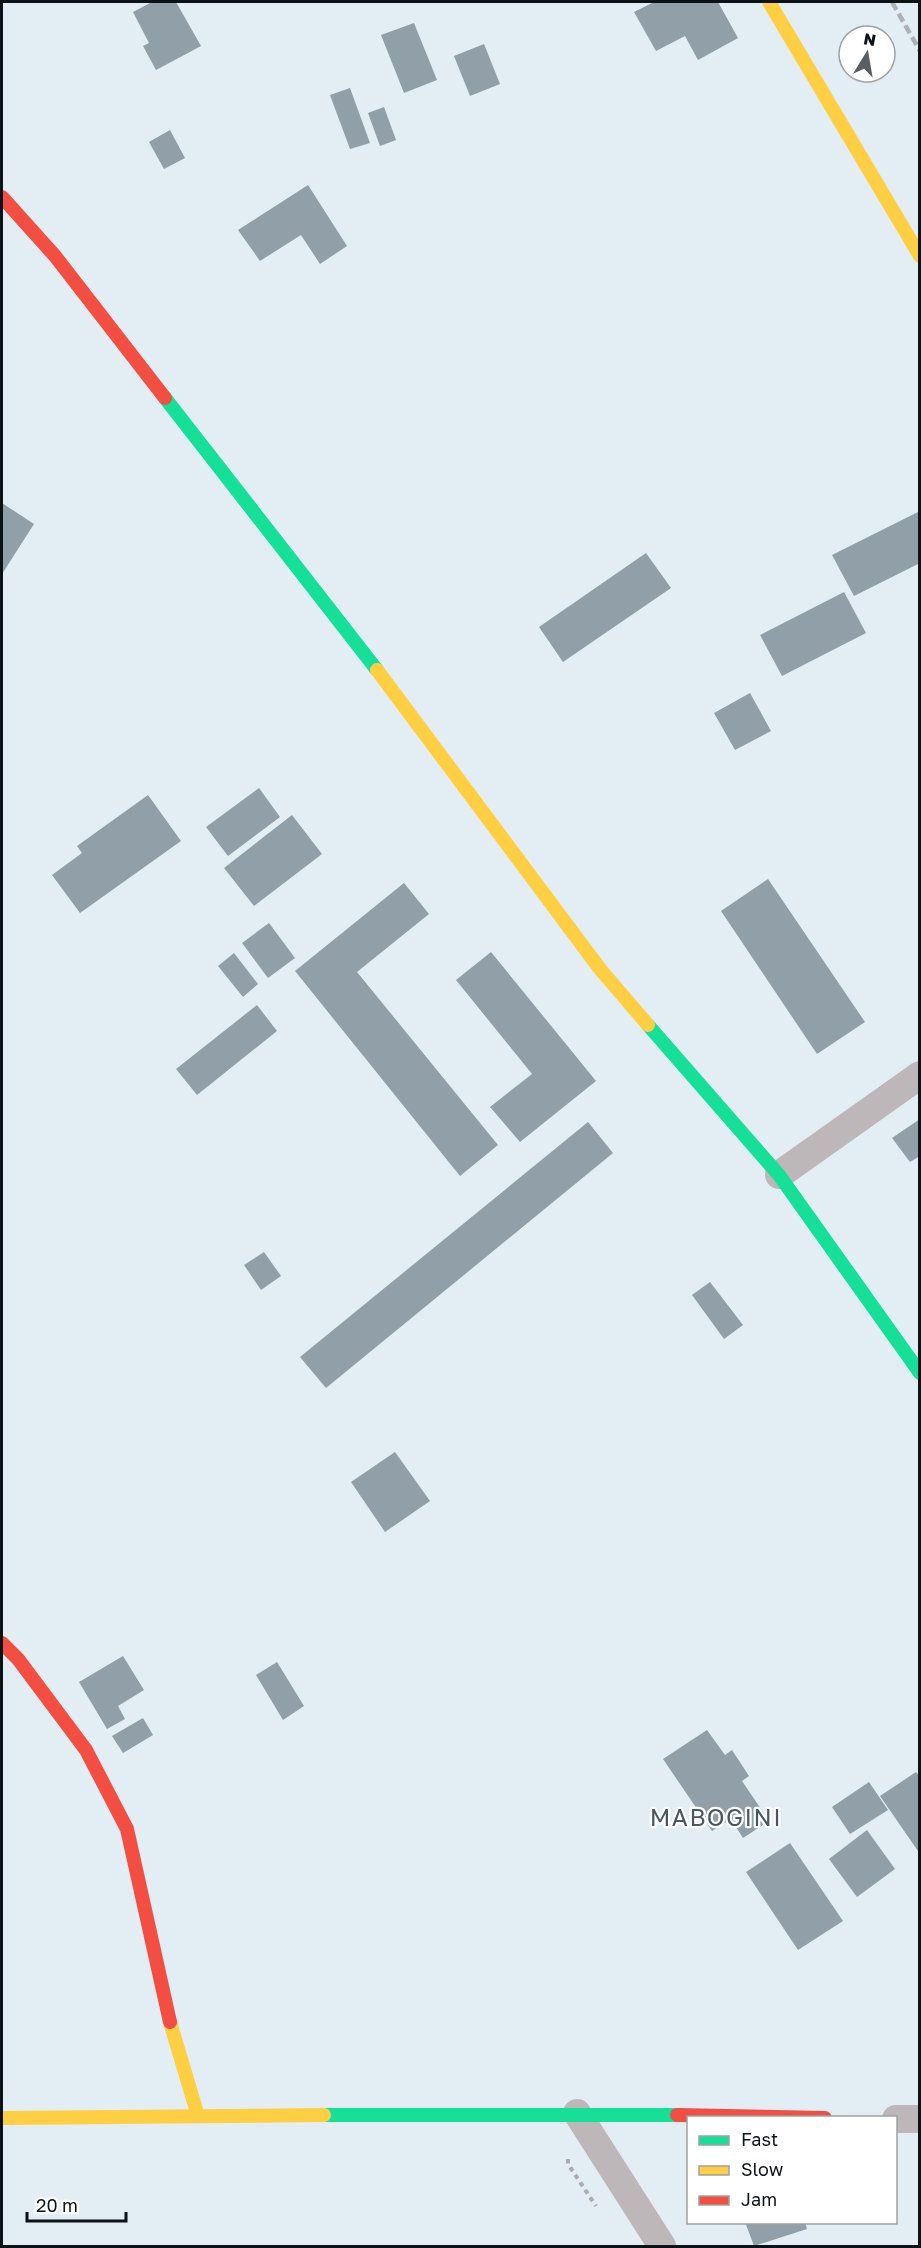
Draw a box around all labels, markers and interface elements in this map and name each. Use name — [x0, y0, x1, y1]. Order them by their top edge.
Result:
north arrow — [837, 24, 897, 84]
text: N — [862, 28, 878, 50]
district label: MABOGINI — [650, 1802, 782, 1831]
legend — [687, 2116, 897, 2224]
text: Fast — [741, 2128, 778, 2150]
text: Slow — [741, 2158, 784, 2180]
scale bar — [27, 2185, 126, 2223]
text: Jam — [741, 2188, 777, 2210]
text: 20 m — [36, 2194, 78, 2216]

